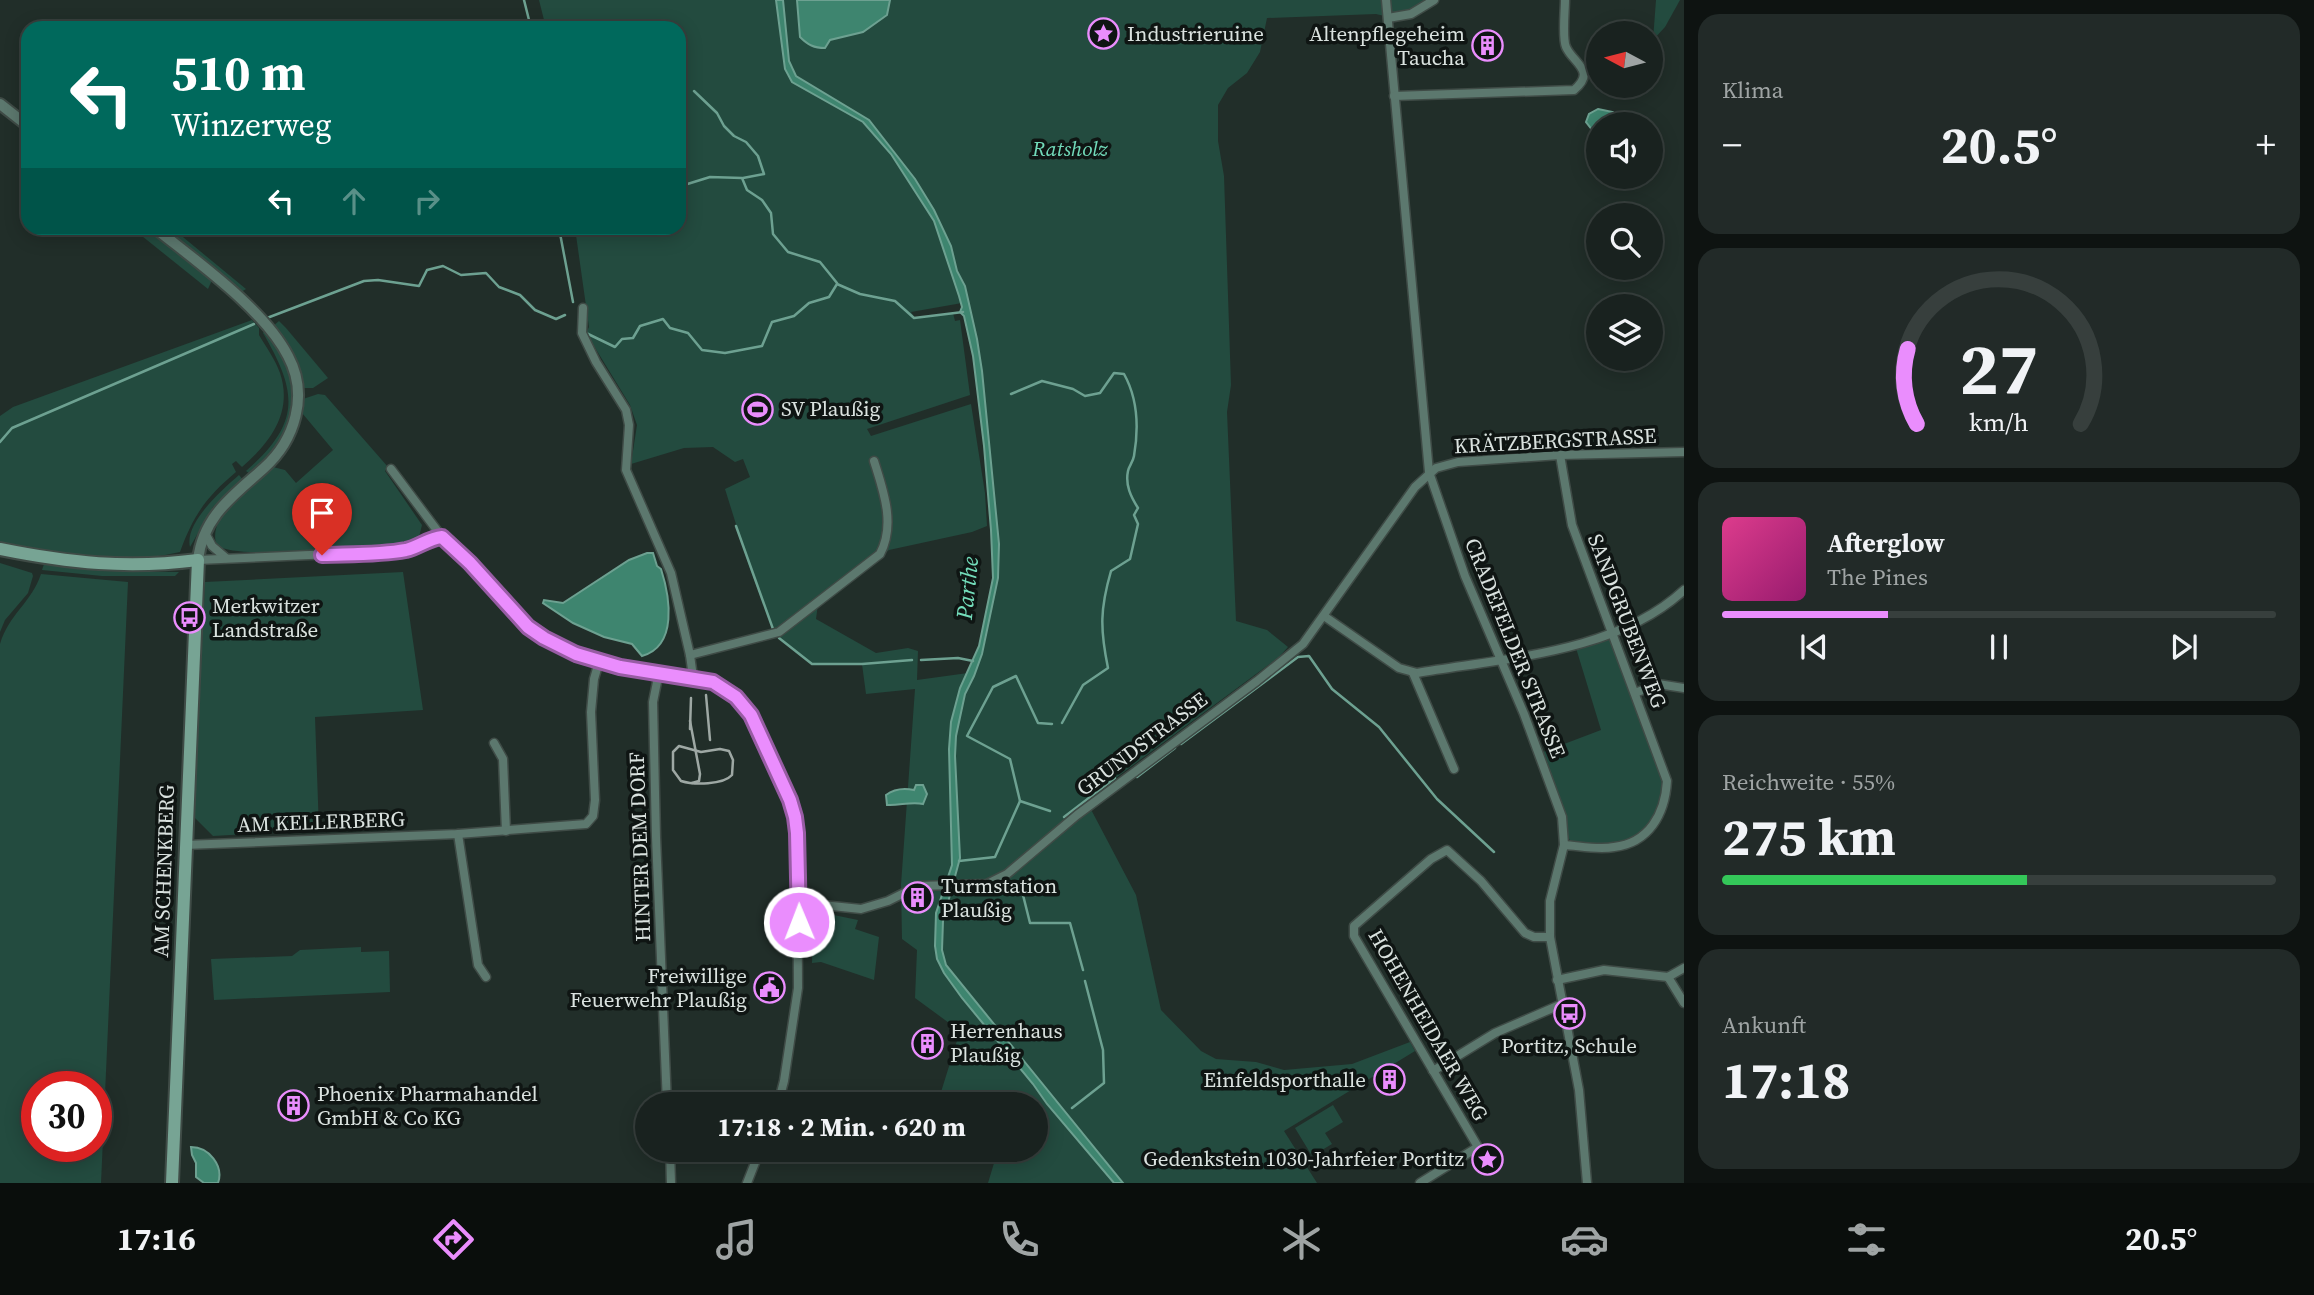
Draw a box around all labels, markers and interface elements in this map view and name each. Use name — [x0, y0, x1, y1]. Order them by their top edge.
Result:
place icon: Industrieruine — [1087, 17, 1121, 51]
place label: Industrieruine — [1127, 19, 1264, 48]
place label: Altenpflegeheim Taucha — [1309, 19, 1465, 72]
north arrow — [1586, 21, 1662, 98]
map controls — [1586, 21, 1663, 371]
building icon: Altenpflegeheim Taucha — [1471, 29, 1505, 63]
text: 510 m — [171, 39, 306, 106]
icon: left — [56, 49, 147, 140]
text: Klima — [1722, 74, 1783, 106]
text: Winzerweg — [171, 103, 332, 147]
text: 20.5° — [1940, 109, 2058, 180]
button: sound — [1586, 112, 1663, 189]
text: − — [1722, 119, 1742, 171]
text: + — [2256, 119, 2276, 171]
park label: Ratsholz — [1031, 134, 1109, 163]
icon: left — [262, 182, 300, 220]
icon: ahead — [335, 182, 373, 220]
icon: right — [408, 182, 446, 220]
button: search — [1586, 203, 1663, 280]
button: layers — [1586, 294, 1663, 371]
text: 27 — [1960, 319, 2038, 418]
sports icon: SV Plaußig — [741, 392, 775, 426]
place label: SV Plaußig — [781, 394, 880, 423]
text: km/h — [1969, 404, 2029, 438]
street label: KRÄTZBERGSTRASSE — [1453, 421, 1657, 460]
pin — [292, 483, 352, 555]
icon: arrive — [303, 494, 341, 532]
text: Afterglow — [1827, 525, 1945, 561]
street label: SANDGRUBENWEG — [1581, 530, 1674, 712]
street label: CRADEFELDER STRASSE — [1458, 534, 1573, 762]
water label: Parthe — [948, 554, 986, 622]
text: The Pines — [1827, 561, 1928, 593]
place label: Merkwitzer Landstraße — [212, 591, 320, 644]
bus stop icon: Merkwitzer Landstraße — [172, 601, 206, 635]
icon: previous — [1795, 628, 1833, 666]
icon: pause — [1980, 628, 2018, 666]
icon: next — [2165, 628, 2203, 666]
street label: GRUNDSTRASSE — [1070, 685, 1213, 802]
street label: HINTER DEM DORF — [622, 752, 657, 942]
text: Reichweite · 55% — [1722, 766, 1895, 798]
street label: AM SCHENKBERG — [146, 784, 181, 958]
text: 275 km — [1722, 801, 1896, 872]
street label: AM KELLERBERG — [237, 804, 405, 839]
place label: Turmstation Plaußig — [941, 871, 1058, 924]
building icon: Turmstation Plaußig — [901, 881, 935, 915]
position arrow — [762, 885, 836, 959]
street label: HOHENHEIDAER WEG — [1362, 924, 1495, 1126]
place label: Freiwillige Feuerwehr Plaußig — [570, 961, 747, 1014]
public building icon: Freiwillige Feuerwehr Plaußig — [753, 971, 787, 1005]
bus stop icon: Portitz, Schule — [1552, 997, 1586, 1031]
text: Ankunft — [1722, 1009, 1806, 1041]
place label: Herrenhaus Plaußig — [950, 1016, 1063, 1069]
building icon: Herrenhaus Plaußig — [910, 1026, 944, 1060]
place label: Portitz, Schule — [1501, 1031, 1637, 1060]
text: 17:18 — [1722, 1044, 1850, 1115]
building icon: Einfeldsporthalle — [1372, 1063, 1406, 1097]
place label: Einfeldsporthalle — [1203, 1065, 1366, 1094]
speed limit sign: 30 — [21, 1071, 112, 1162]
place label: Phoenix Pharmahandel GmbH & Co KG — [317, 1079, 538, 1132]
building icon: Phoenix Pharmahandel GmbH & Co KG — [277, 1089, 311, 1123]
text: 17:18 · 2 Min. · 620 m — [717, 1109, 966, 1145]
place icon: Gedenkstein 1030-Jahrfeier Portitz — [1470, 1142, 1504, 1176]
place label: Gedenkstein 1030-Jahrfeier Portitz — [1143, 1144, 1464, 1173]
icon: directions — [429, 1215, 478, 1264]
icon: music — [712, 1215, 761, 1264]
icon: phone — [995, 1215, 1044, 1264]
icon: climate — [1277, 1215, 1326, 1264]
icon: car — [1560, 1215, 1609, 1264]
icon: filters — [1842, 1215, 1891, 1264]
text: 17:16 — [117, 1217, 196, 1261]
text: 20.5° — [2125, 1217, 2197, 1261]

